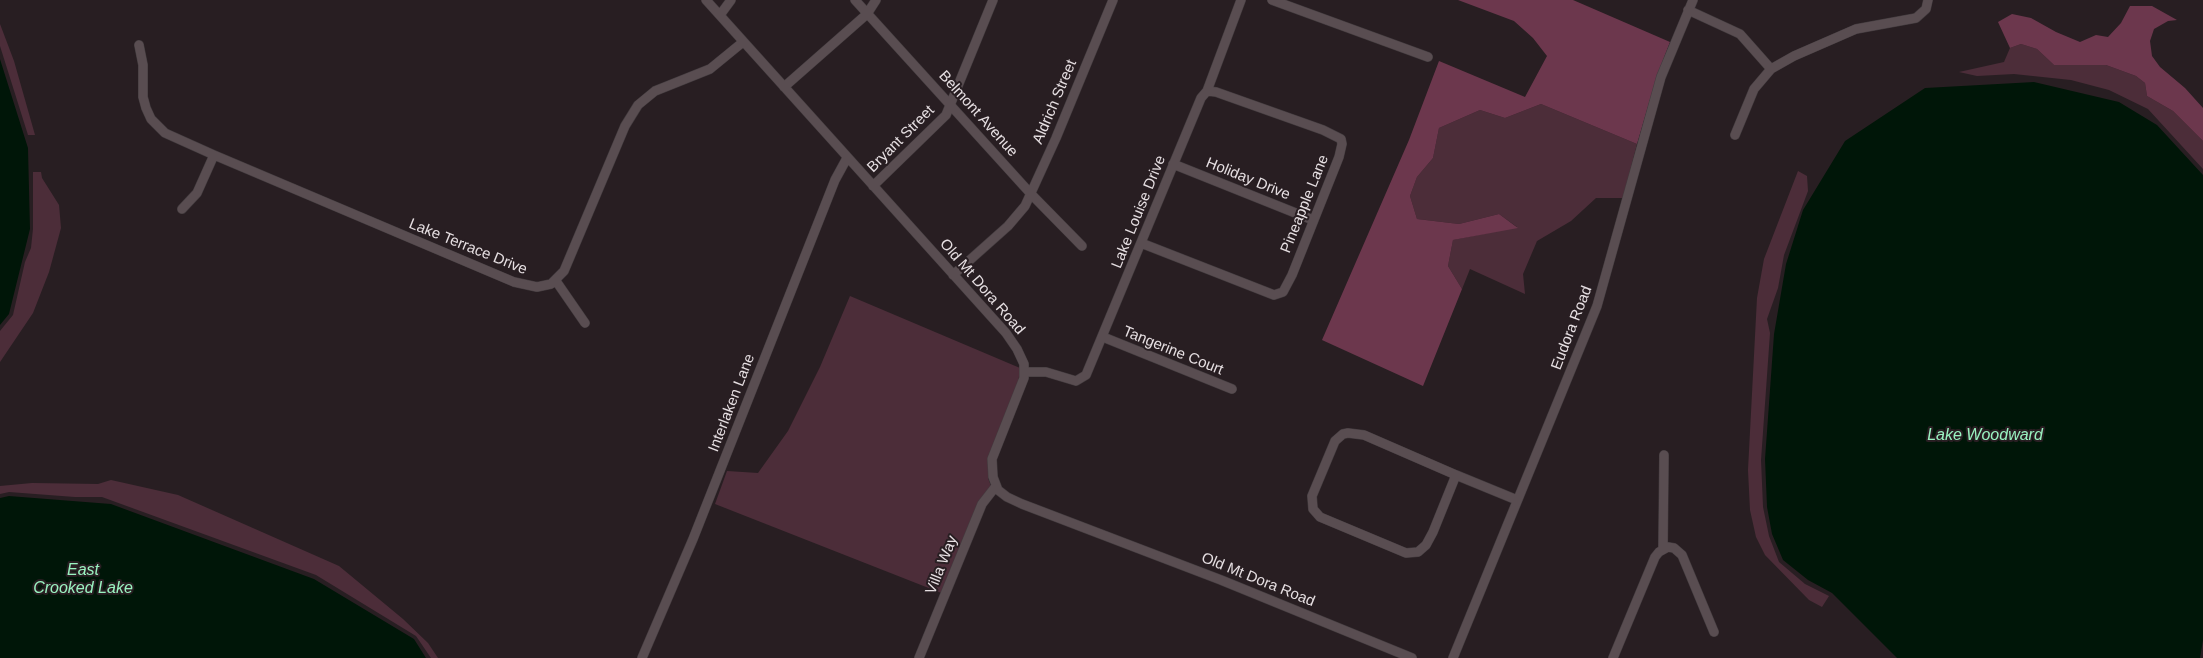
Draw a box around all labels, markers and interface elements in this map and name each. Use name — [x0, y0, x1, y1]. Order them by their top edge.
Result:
street label: Aldrich Street — [1029, 57, 1081, 147]
street label: Belmont Avenue — [935, 67, 1021, 161]
street label: Bryant Street — [864, 102, 938, 176]
street label: Pineapple Lane — [1277, 152, 1333, 256]
street label: Lake Louise Drive — [1108, 153, 1170, 271]
street label: Holiday Drive — [1203, 154, 1293, 204]
street label: Lake Terrace Drive — [406, 215, 530, 279]
street label: Old Mt Dora Road — [936, 235, 1028, 339]
street label: Eudora Road — [1548, 284, 1596, 372]
street label: Tangerine Court — [1120, 323, 1226, 379]
street label: Interlaken Lane — [705, 352, 759, 454]
water label: Lake Woodward — [1927, 426, 2043, 446]
street label: Villa Way — [922, 533, 962, 597]
street label: Old Mt Dora Road — [1199, 549, 1317, 611]
water label: East Crooked Lake — [33, 561, 133, 599]

